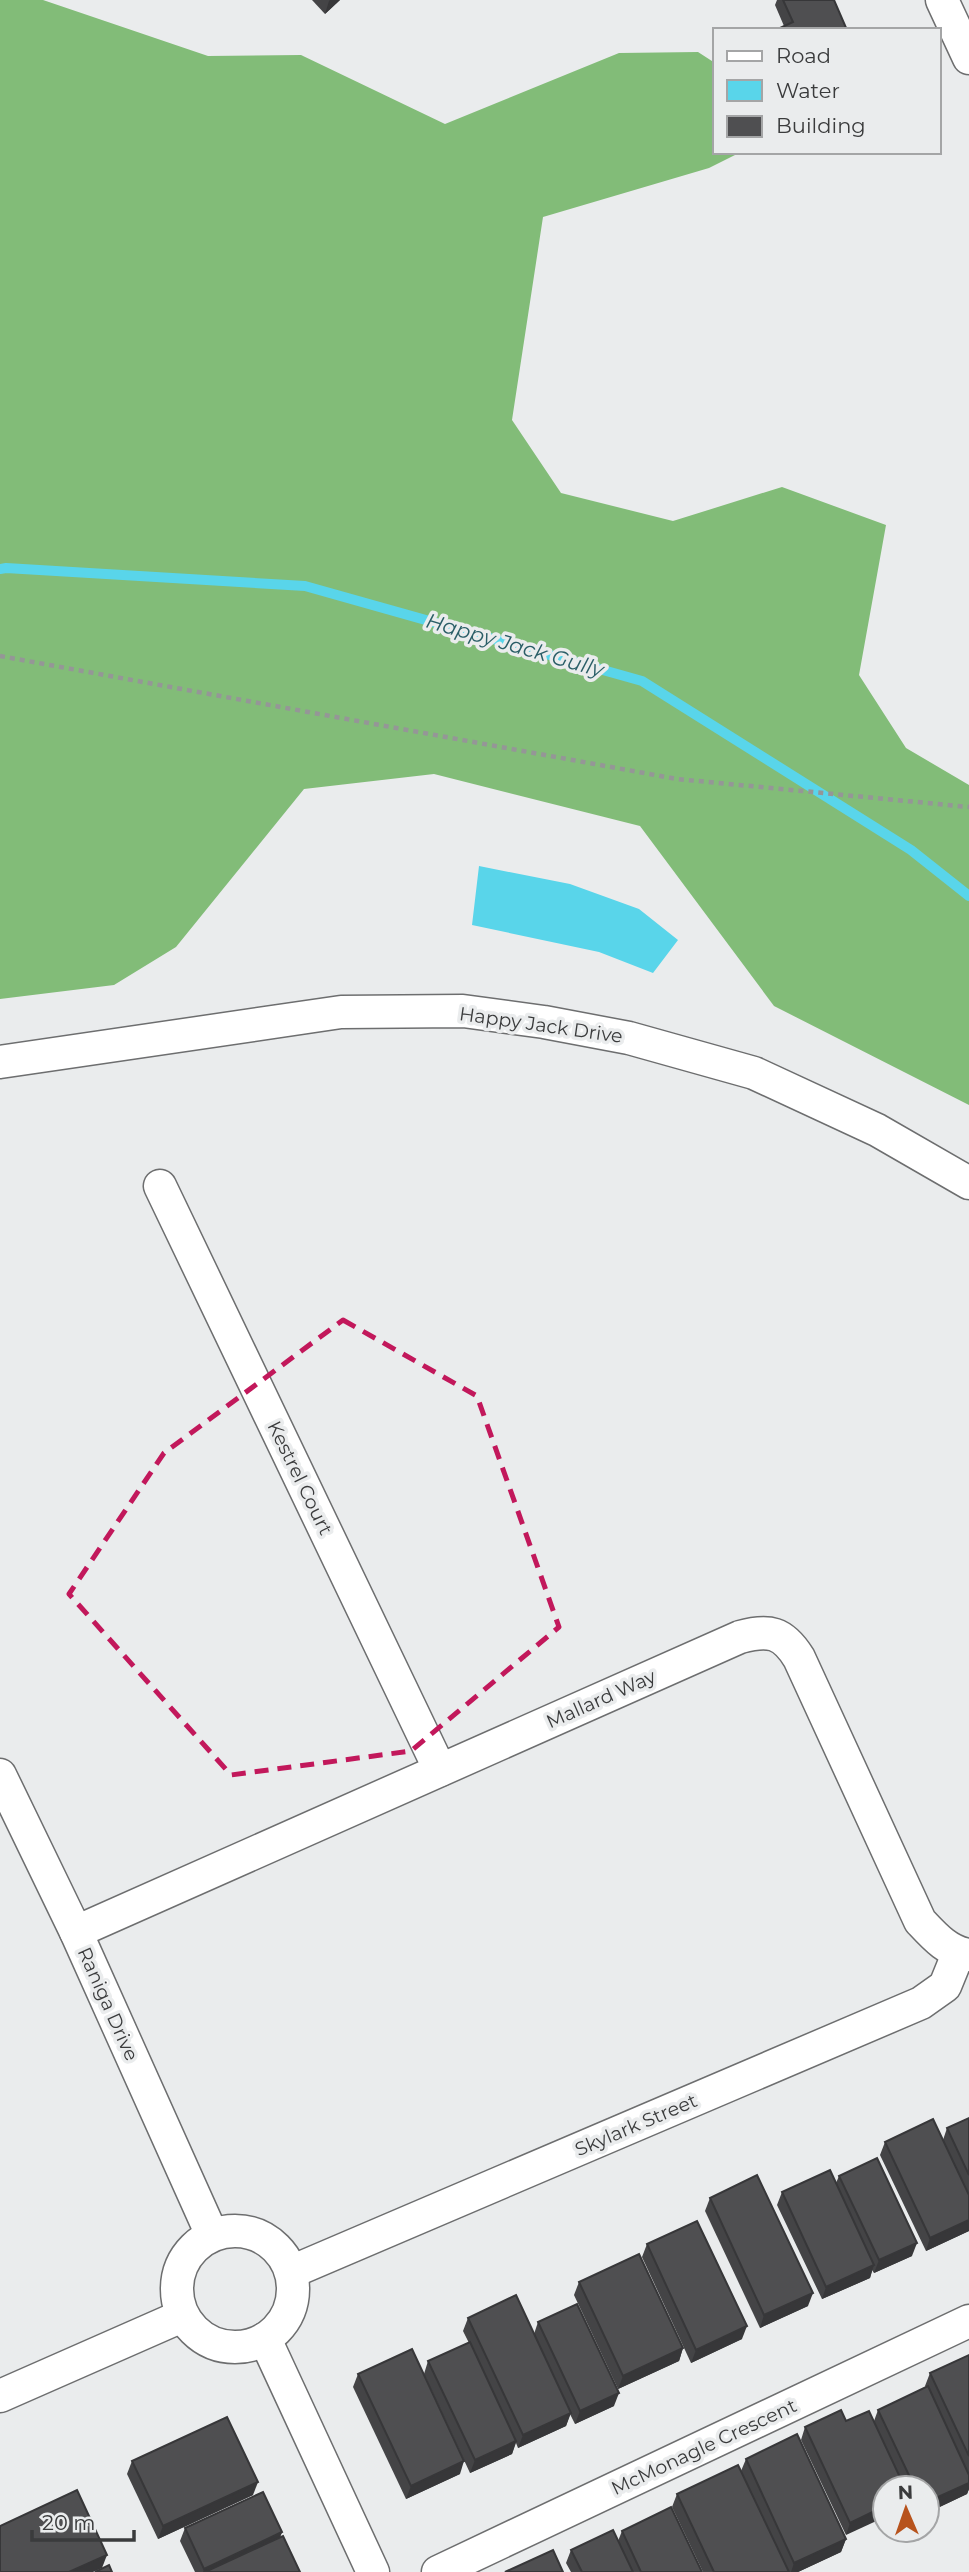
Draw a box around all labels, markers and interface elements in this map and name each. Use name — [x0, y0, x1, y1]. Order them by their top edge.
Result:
legend — [713, 28, 941, 154]
text: Road — [776, 43, 831, 68]
text: Water — [776, 78, 840, 103]
text: Building — [776, 113, 866, 138]
water label: Happy Jack Gully — [423, 608, 608, 683]
street label: Happy Jack Drive — [458, 1002, 624, 1048]
street label: Kestrel Court — [263, 1417, 338, 1539]
street label: Mallard Way — [543, 1664, 660, 1733]
street label: Raniga Drive — [73, 1944, 143, 2064]
street label: Skylark Street — [571, 2089, 701, 2161]
street label: McMonagle Crescent — [608, 2394, 801, 2500]
north arrow — [871, 2474, 941, 2544]
text: N — [897, 2481, 914, 2504]
scale bar — [32, 2498, 133, 2542]
text: 20 m — [42, 2510, 96, 2535]

